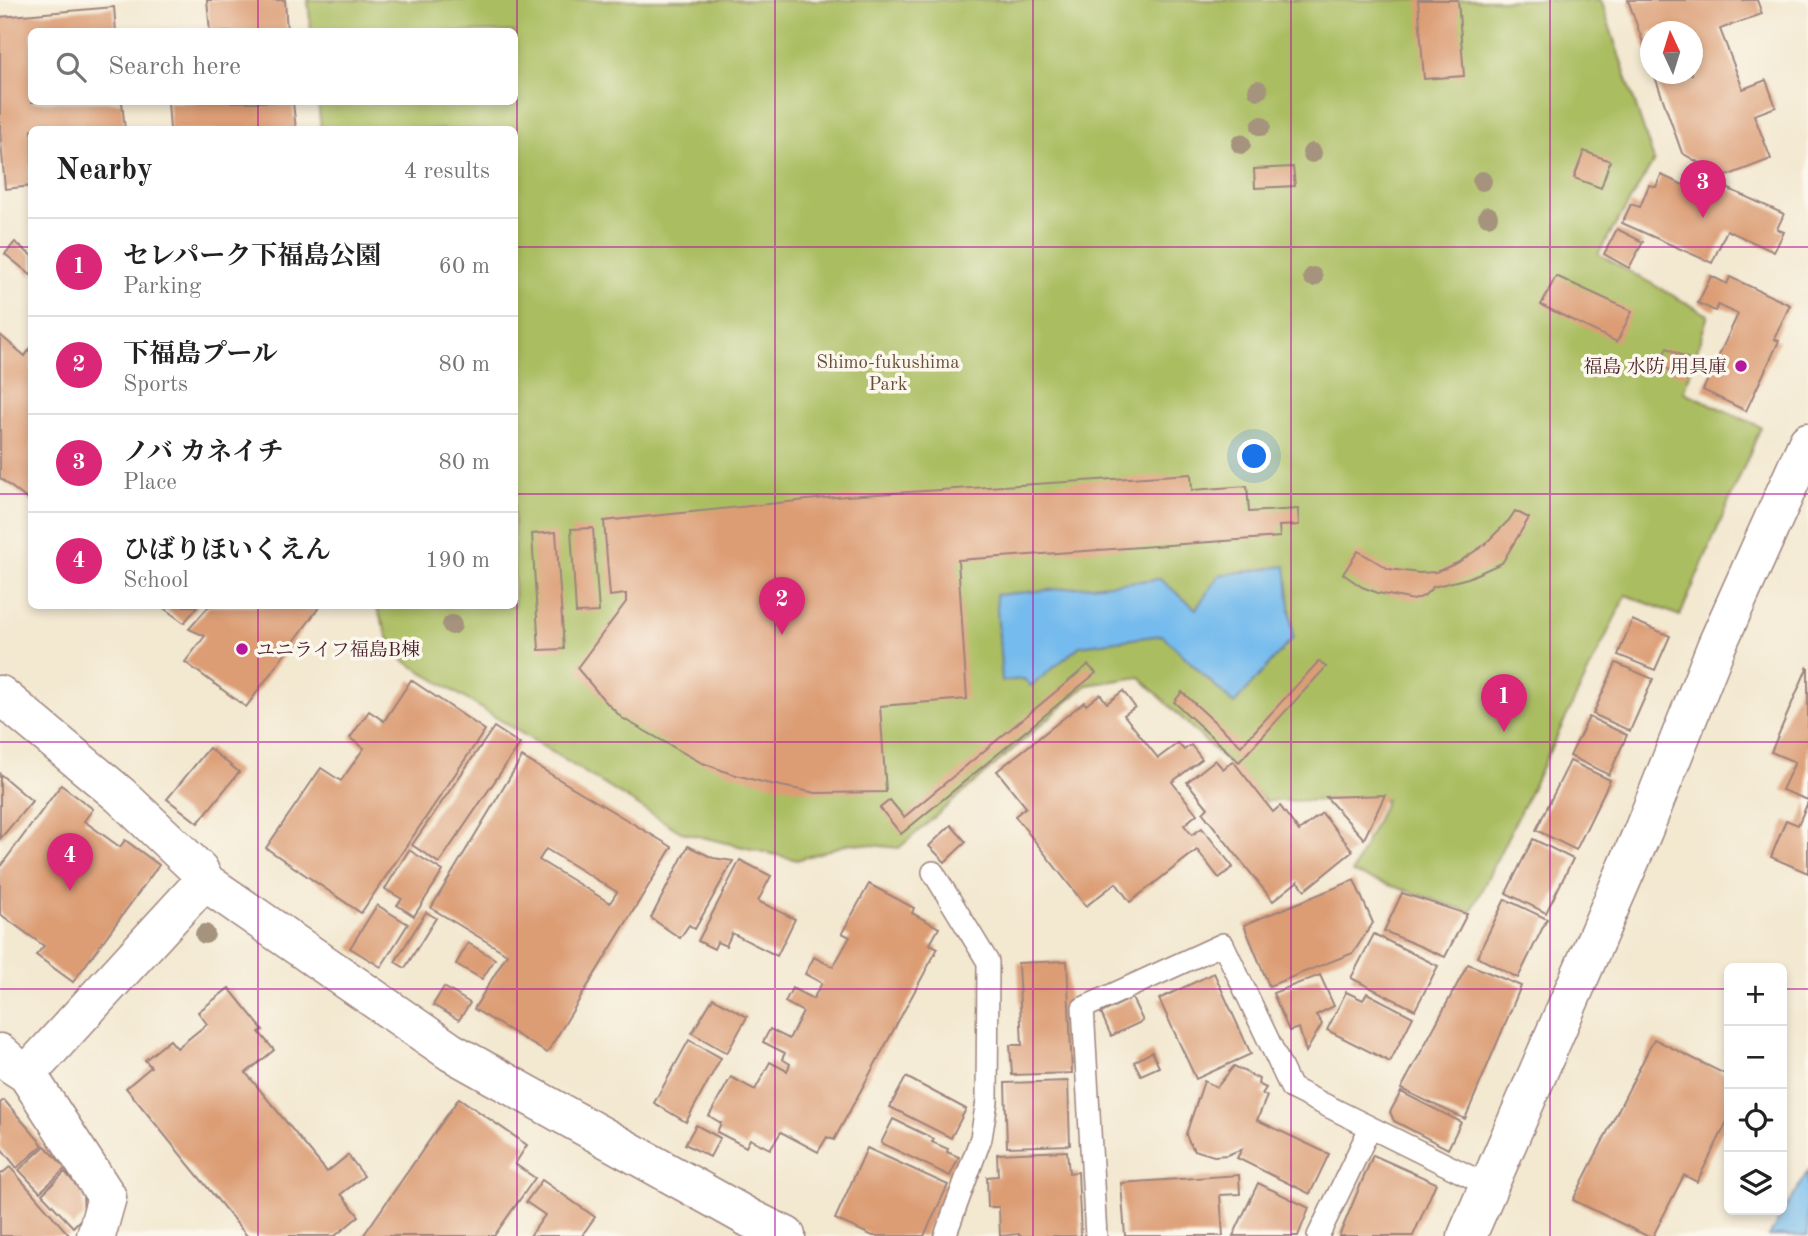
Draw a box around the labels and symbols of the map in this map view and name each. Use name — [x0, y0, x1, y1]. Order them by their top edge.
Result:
north arrow — [1640, 21, 1703, 84]
pin: 3 — [1680, 160, 1726, 218]
park label: Shimo-fukushima Park — [816, 354, 960, 395]
place label: 福島 水防 用具庫 — [1583, 357, 1727, 378]
marker: 福島 水防 用具庫 — [1733, 358, 1749, 374]
your location — [1237, 439, 1271, 473]
pin: 2 — [759, 577, 805, 635]
place label: ユニライフ福島B棟 — [256, 640, 420, 661]
marker: ユニライフ福島B棟 — [234, 641, 250, 657]
pin: 1 — [1481, 674, 1527, 732]
pin: 4 — [47, 833, 93, 891]

